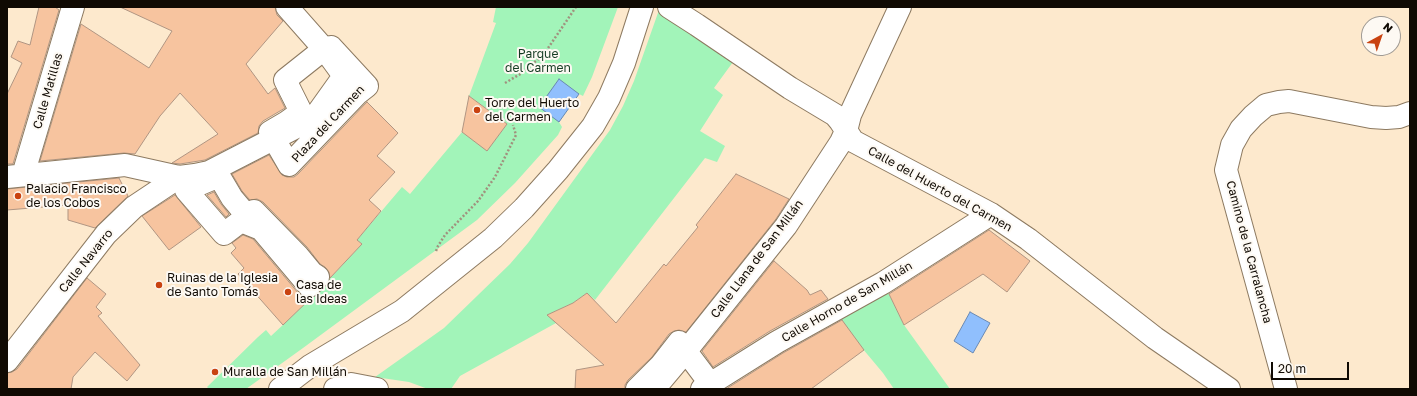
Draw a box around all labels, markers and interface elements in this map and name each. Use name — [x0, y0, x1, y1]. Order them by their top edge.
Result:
north arrow — [1361, 16, 1401, 56]
text: N — [1381, 20, 1396, 35]
park label: Parque del Carmen — [505, 47, 571, 75]
street label: Calle Matillas — [30, 51, 66, 131]
street label: Plaza del Carmen — [289, 82, 367, 166]
place label: Torre del Huerto del Carmen — [485, 96, 579, 124]
marker: Torre del Huerto del Carmen — [472, 105, 482, 115]
street label: Calle del Huerto del Carmen — [865, 143, 1015, 235]
street label: Camino de la Carralancha — [1223, 179, 1275, 325]
place label: Palacio Francisco de los Cobos — [26, 182, 127, 210]
marker: Palacio Francisco de los Cobos — [13, 191, 23, 201]
street label: Calle Llana de San Millán — [708, 197, 806, 321]
street label: Calle Navarro — [56, 226, 116, 296]
street label: Calle Horno de San Millán — [779, 259, 915, 345]
place label: Ruinas de la Iglesia de Santo Tomás — [167, 271, 278, 299]
place label: Casa de las Ideas — [296, 278, 347, 306]
marker: Ruinas de la Iglesia de Santo Tomás — [154, 280, 164, 290]
marker: Casa de las Ideas — [283, 287, 293, 297]
scale bar — [1273, 354, 1351, 380]
text: 20 m — [1278, 361, 1306, 376]
place label: Muralla de San Millán — [223, 365, 347, 379]
marker: Muralla de San Millán — [210, 367, 220, 377]

